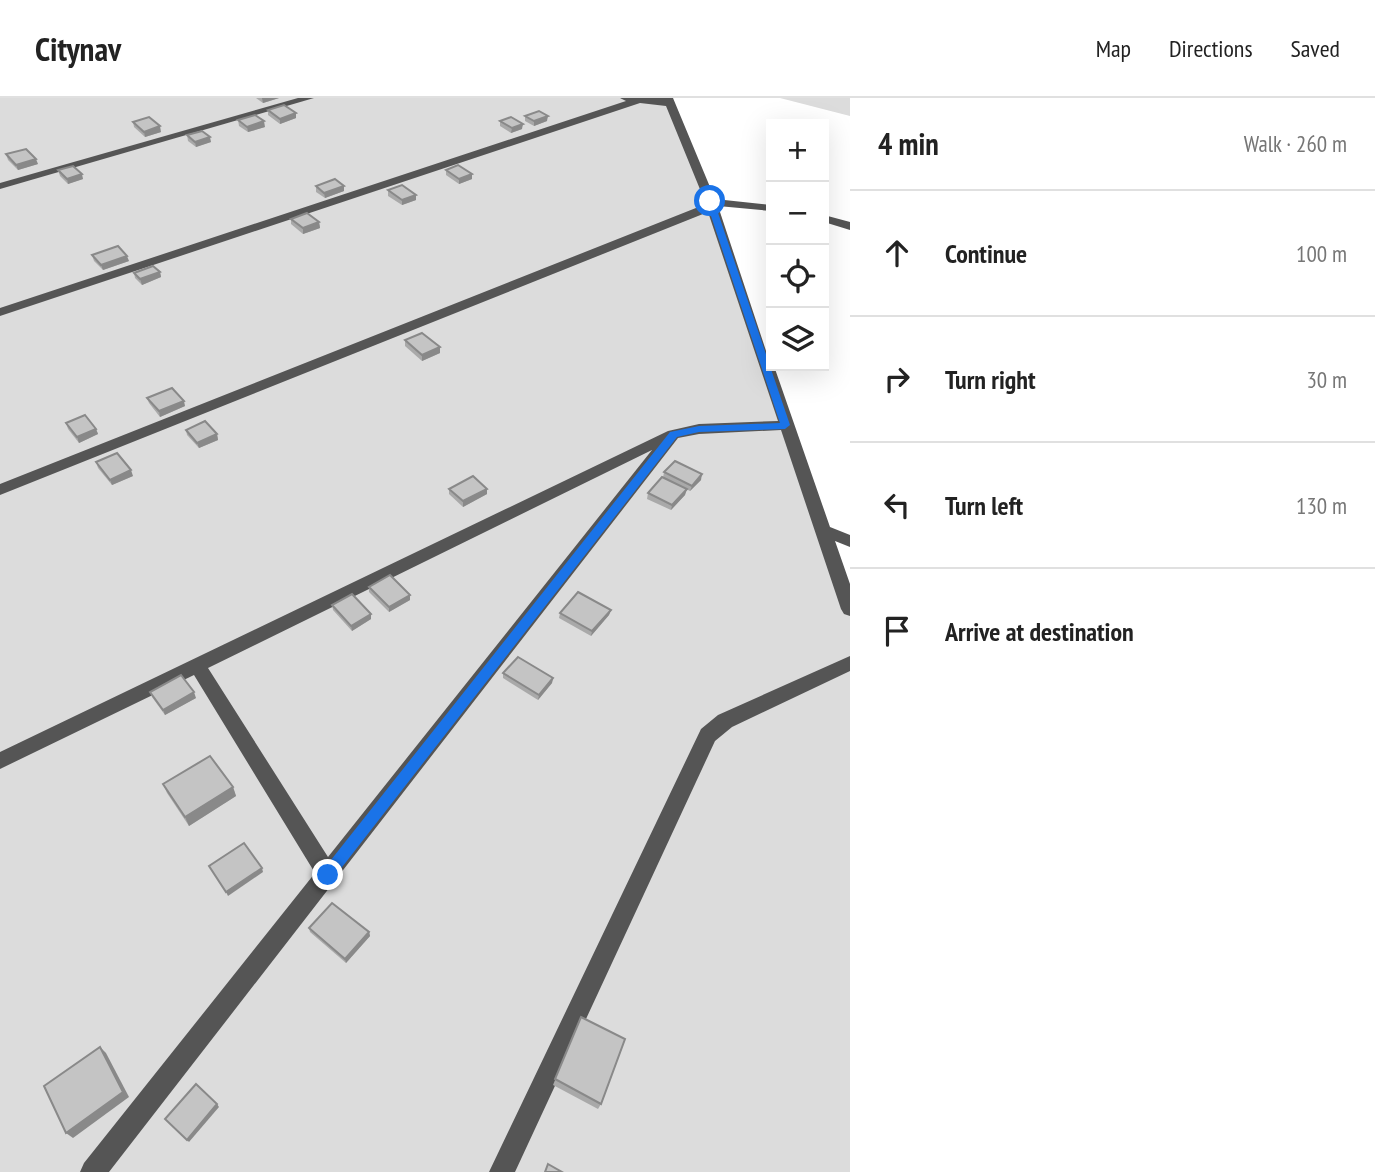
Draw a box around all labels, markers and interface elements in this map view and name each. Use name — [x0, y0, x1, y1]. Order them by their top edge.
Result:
text: Citynav — [35, 27, 121, 70]
text: Map — [1096, 33, 1131, 64]
text: Directions — [1169, 33, 1253, 64]
text: Saved — [1291, 33, 1340, 64]
map controls — [766, 119, 829, 371]
button: + — [766, 119, 829, 182]
text: 4 min — [878, 124, 939, 163]
text: Walk · 260 m — [1244, 129, 1347, 158]
button: − — [766, 182, 829, 245]
route start — [694, 185, 725, 216]
icon: ahead — [878, 234, 916, 272]
text: Continue — [945, 237, 1027, 270]
text: 100 m — [1296, 239, 1347, 268]
button: locate — [766, 245, 829, 308]
button: layers — [766, 308, 829, 371]
icon: right — [878, 360, 916, 398]
text: Turn right — [945, 363, 1036, 396]
text: 30 m — [1306, 365, 1347, 394]
icon: left — [878, 486, 916, 524]
text: Turn left — [945, 489, 1023, 522]
text: 130 m — [1296, 491, 1347, 520]
icon: arrive — [878, 612, 916, 650]
text: Arrive at destination — [945, 615, 1134, 648]
route end — [312, 859, 343, 890]

